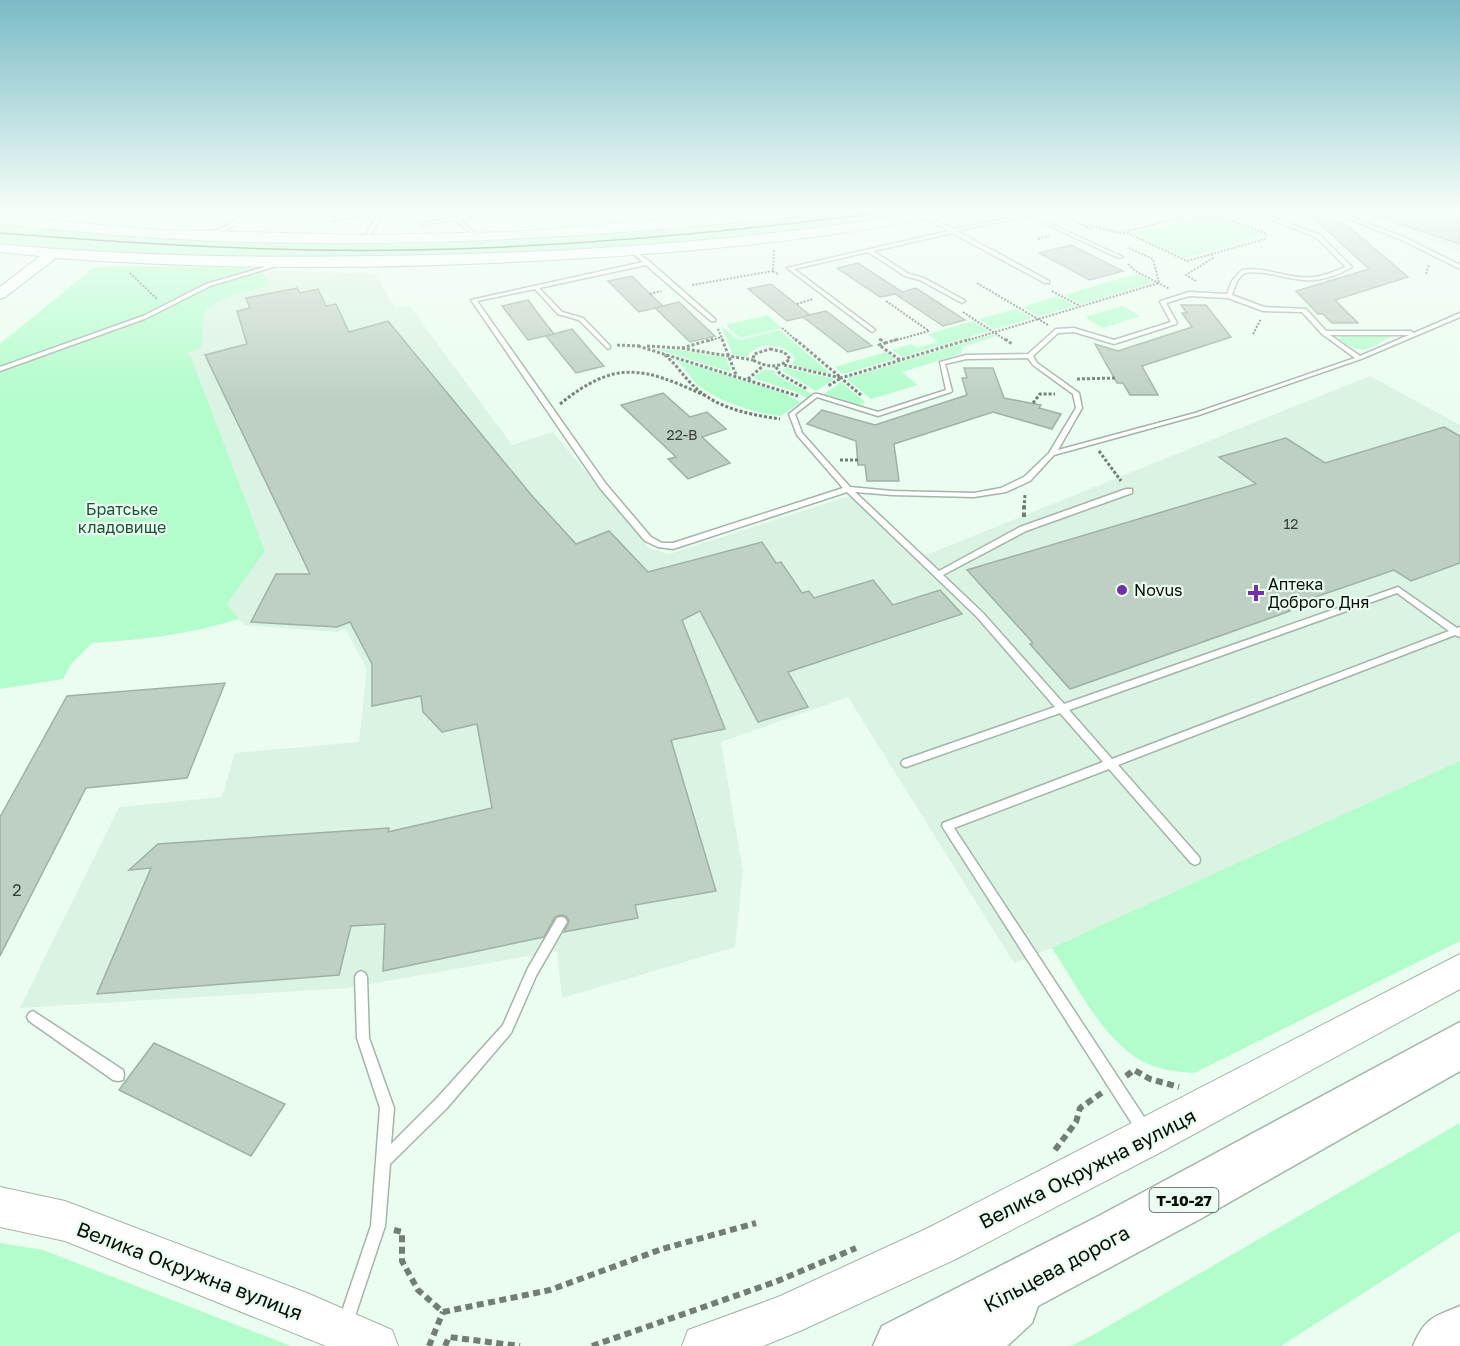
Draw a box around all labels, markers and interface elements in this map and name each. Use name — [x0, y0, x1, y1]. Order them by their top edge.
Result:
house number: 22-В — [667, 426, 697, 443]
park label: Братське кладовище — [78, 499, 166, 537]
house number: 12 — [1284, 515, 1298, 532]
place label: Аптека Доброго Дня — [1268, 574, 1369, 612]
place label: Novus — [1134, 580, 1183, 600]
marker: Novus — [1115, 583, 1129, 597]
marker: Аптека Доброго Дня — [1249, 586, 1263, 600]
house number: 2 — [12, 880, 22, 900]
street label: Велика Окружна вулиця — [975, 1103, 1199, 1233]
road number: Т-10-27 — [1150, 1188, 1218, 1212]
street label: Велика Окружна вулиця — [74, 1216, 306, 1324]
street label: Кільцева дорога — [979, 1219, 1133, 1317]

